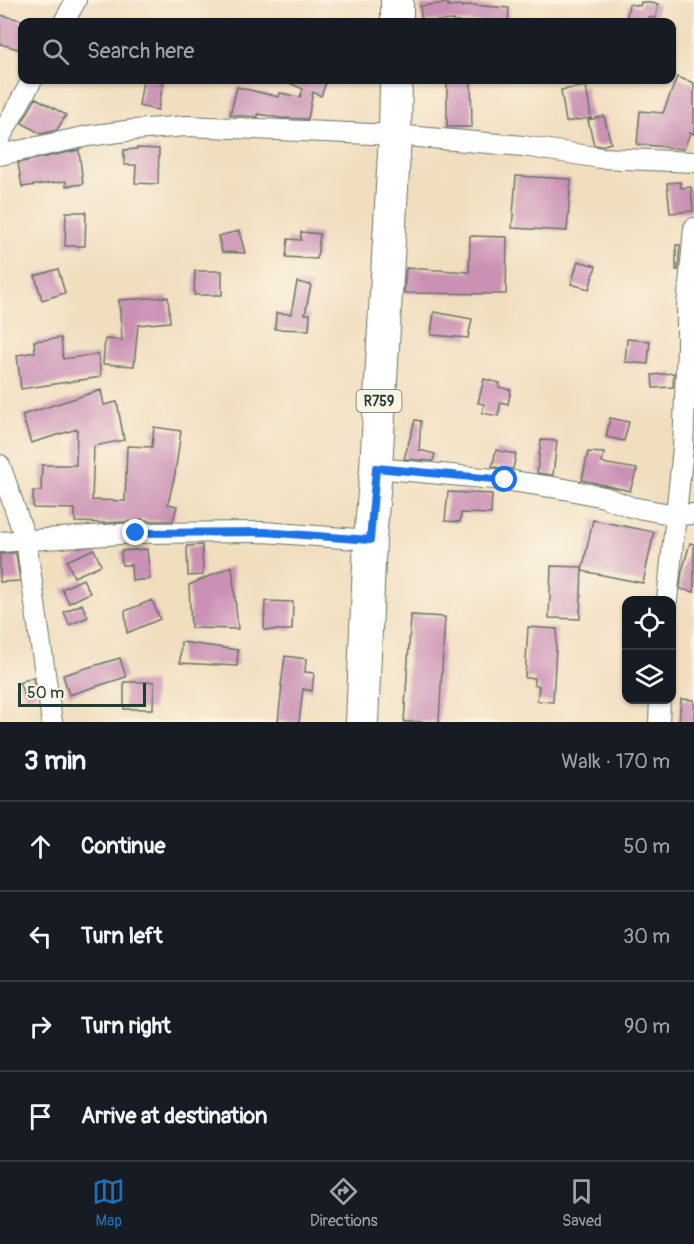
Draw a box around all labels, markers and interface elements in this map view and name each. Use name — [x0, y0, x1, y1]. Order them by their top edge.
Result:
search box — [18, 18, 676, 84]
icon: search — [39, 35, 72, 68]
text: Search here — [87, 37, 194, 65]
road number: R759 — [356, 390, 401, 412]
route start — [491, 466, 517, 492]
route end — [122, 519, 148, 545]
map controls — [622, 596, 676, 704]
button: locate — [622, 596, 676, 650]
button: layers — [622, 650, 676, 704]
scale bar — [18, 680, 146, 708]
text: 50 m — [27, 683, 64, 703]
text: 3 min — [24, 745, 86, 777]
text: Walk · 170 m — [561, 749, 670, 774]
icon: ahead — [24, 830, 57, 863]
text: Continue — [81, 832, 165, 860]
text: 50 m — [623, 834, 670, 859]
icon: left — [24, 920, 57, 953]
text: Turn left — [81, 922, 163, 950]
text: 30 m — [623, 924, 670, 949]
icon: right — [24, 1010, 57, 1043]
text: Turn right — [81, 1012, 171, 1040]
text: 90 m — [624, 1014, 670, 1039]
icon: arrive — [24, 1100, 57, 1133]
text: Arrive at destination — [81, 1102, 267, 1130]
tab: Map — [92, 1175, 125, 1231]
tab: Directions — [310, 1175, 378, 1231]
tab: Saved — [562, 1175, 602, 1231]

